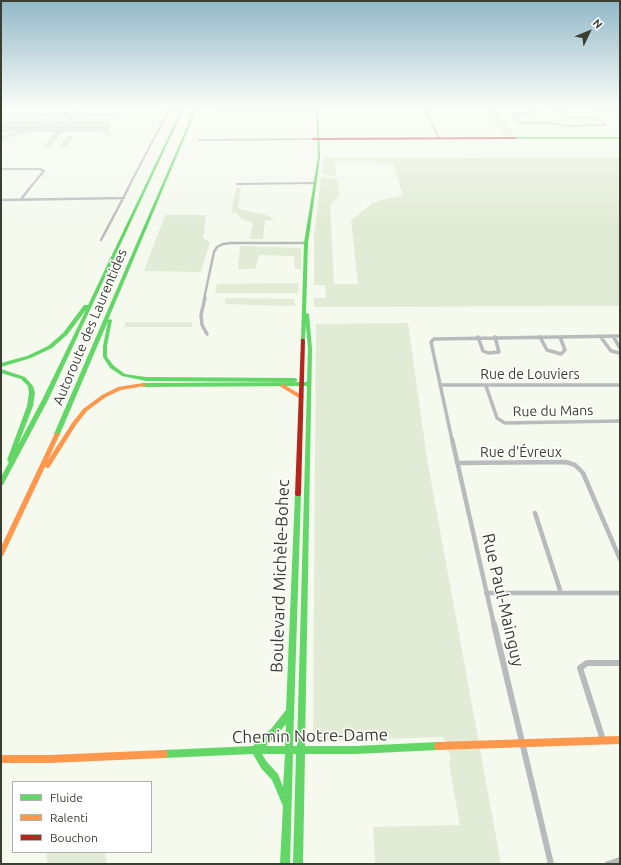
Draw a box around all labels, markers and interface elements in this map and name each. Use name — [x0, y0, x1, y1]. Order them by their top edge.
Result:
north arrow — [569, 12, 609, 52]
text: N — [591, 17, 605, 31]
street label: Autoroute des Laurentides — [49, 246, 131, 408]
street label: Rue de Louviers — [480, 366, 580, 382]
street label: Rue du Mans — [513, 402, 593, 420]
street label: Rue d'Évreux — [480, 444, 562, 460]
street label: Boulevard Michèle-Bohec — [266, 479, 294, 673]
street label: Rue Paul-Mainguy — [478, 531, 528, 669]
street label: Chemin Notre-Dame — [232, 724, 388, 748]
legend — [12, 781, 152, 853]
text: Fluide — [50, 791, 83, 804]
text: Ralenti — [50, 811, 88, 824]
text: Bouchon — [50, 831, 98, 844]

